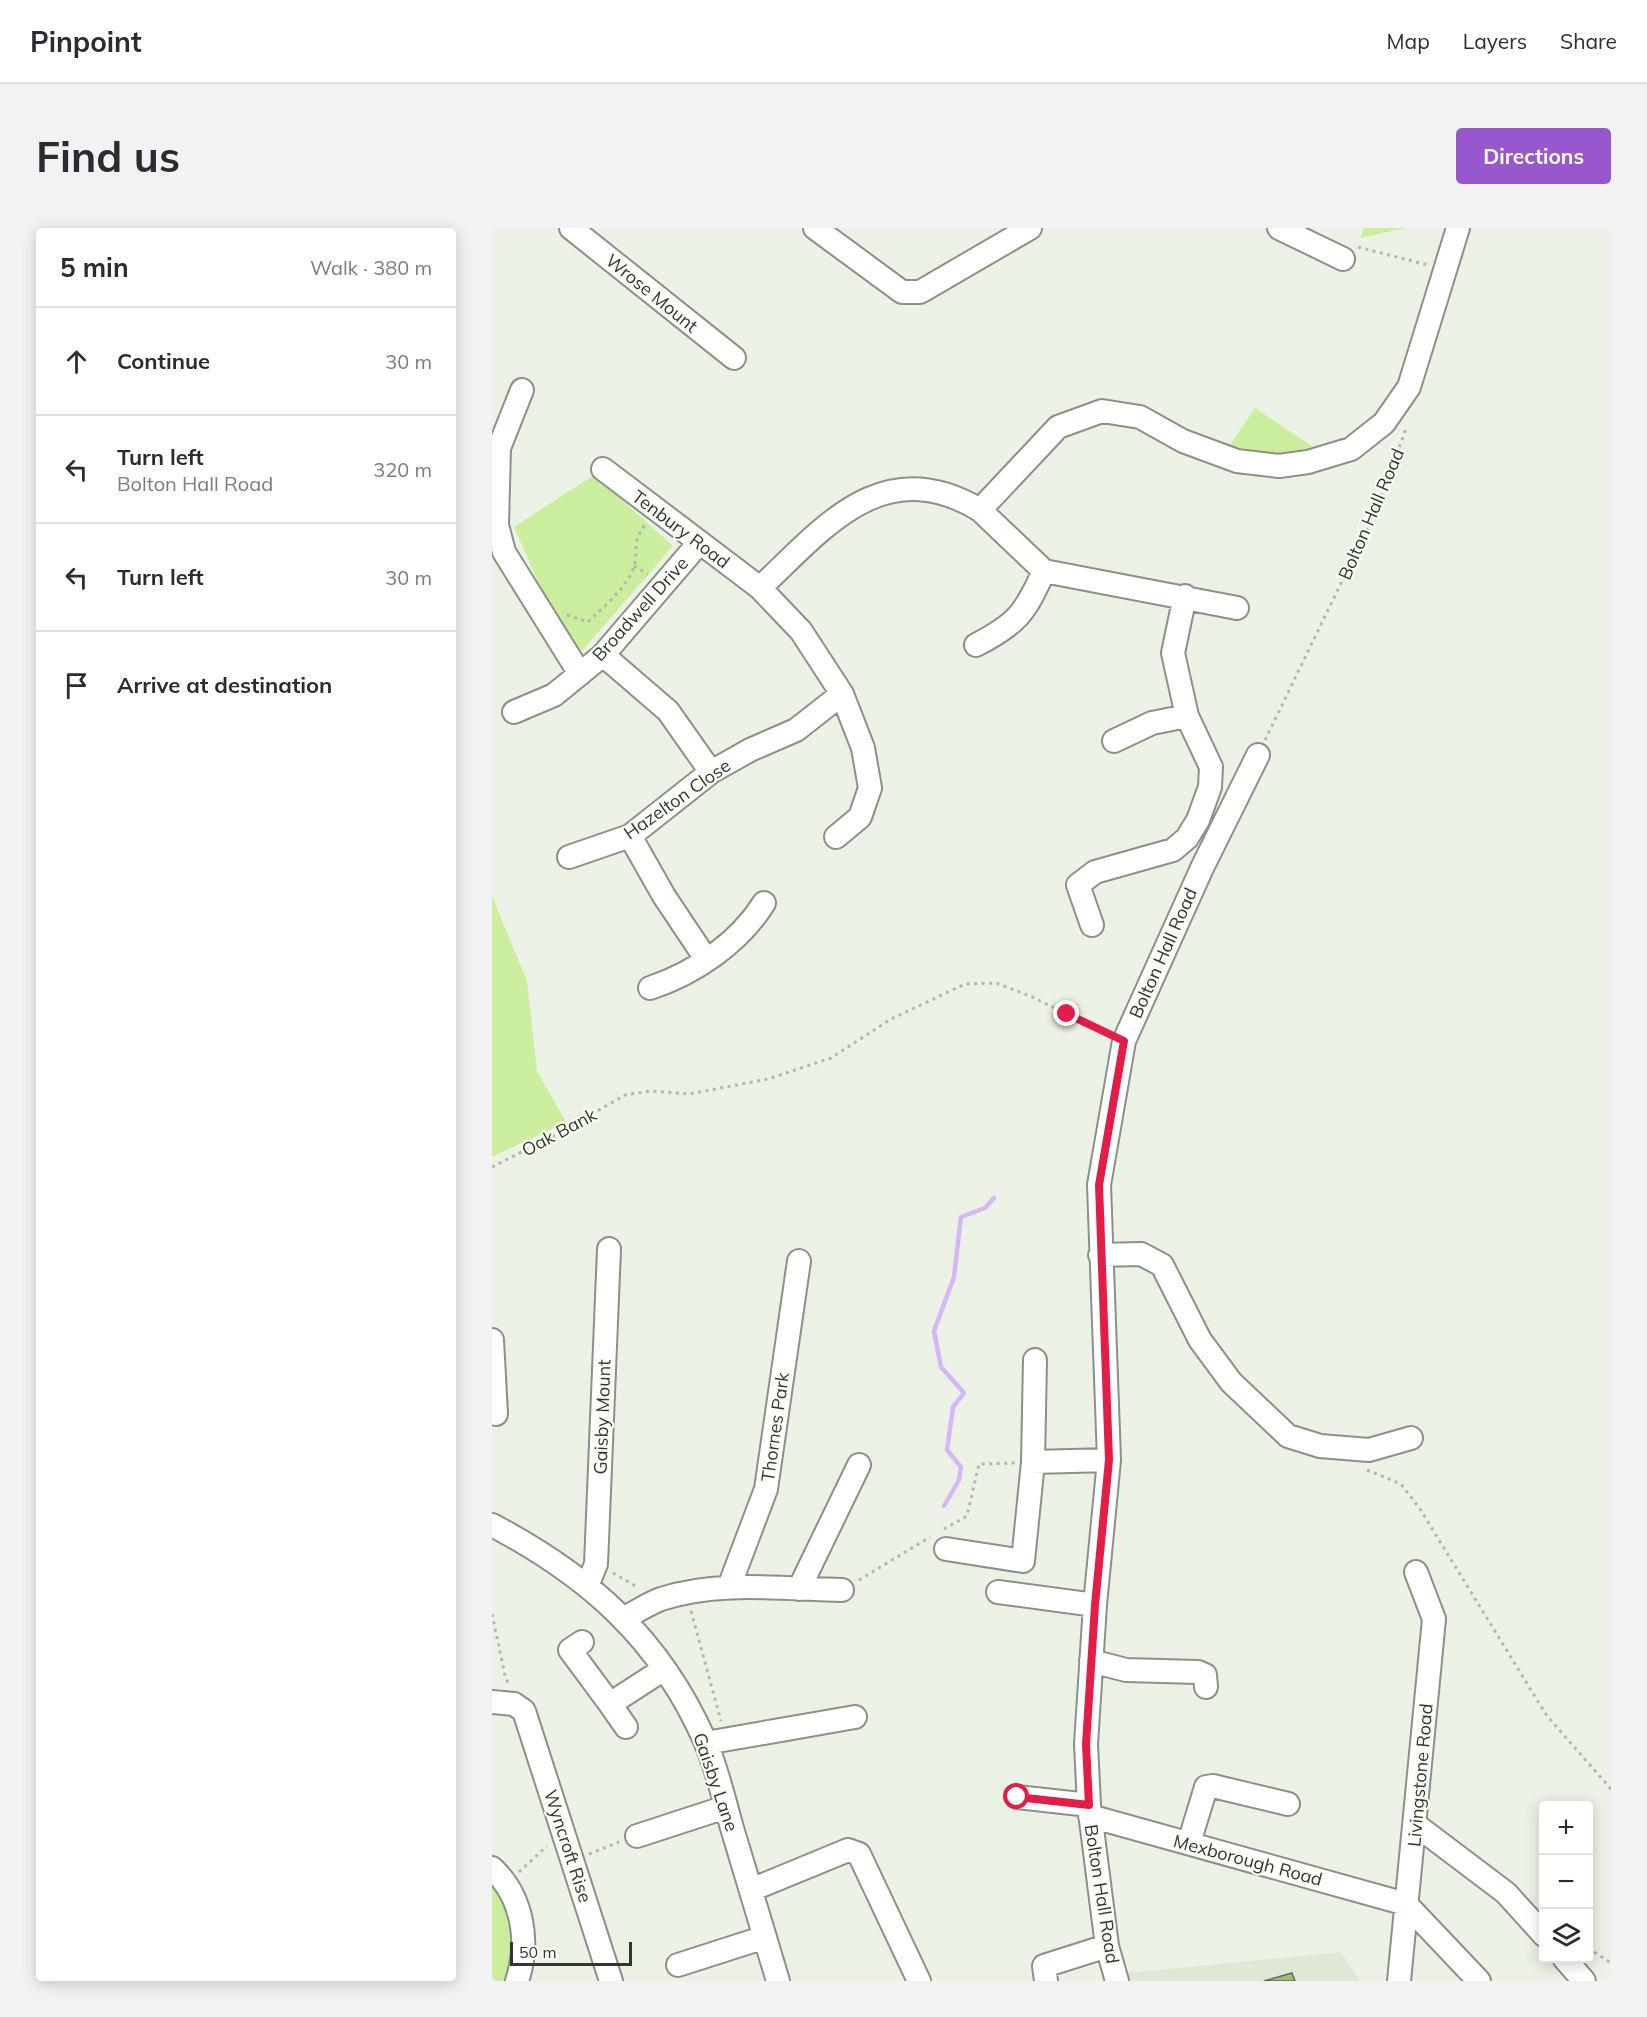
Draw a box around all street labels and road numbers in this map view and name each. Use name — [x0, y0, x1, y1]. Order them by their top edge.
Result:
street label: Wrose Mount — [601, 249, 703, 337]
street label: Bolton Hall Road — [1333, 445, 1409, 583]
street label: Tenbury Road — [628, 485, 734, 573]
street label: Broadwell Drive — [587, 552, 693, 666]
street label: Hazelton Close — [619, 754, 735, 844]
street label: Bolton Hall Road — [1124, 884, 1202, 1022]
street label: Oak Bank — [518, 1102, 601, 1161]
street label: Gaisby Mount — [588, 1359, 616, 1475]
street label: Thornes Park — [756, 1370, 794, 1483]
street label: Livingstone Road — [1402, 1702, 1438, 1848]
street label: Gaisby Lane — [688, 1730, 744, 1834]
street label: Wyncroft Rise — [539, 1787, 597, 1905]
street label: Bolton Hall Road — [1080, 1823, 1124, 1965]
street label: Mexborough Road — [1171, 1829, 1325, 1891]

